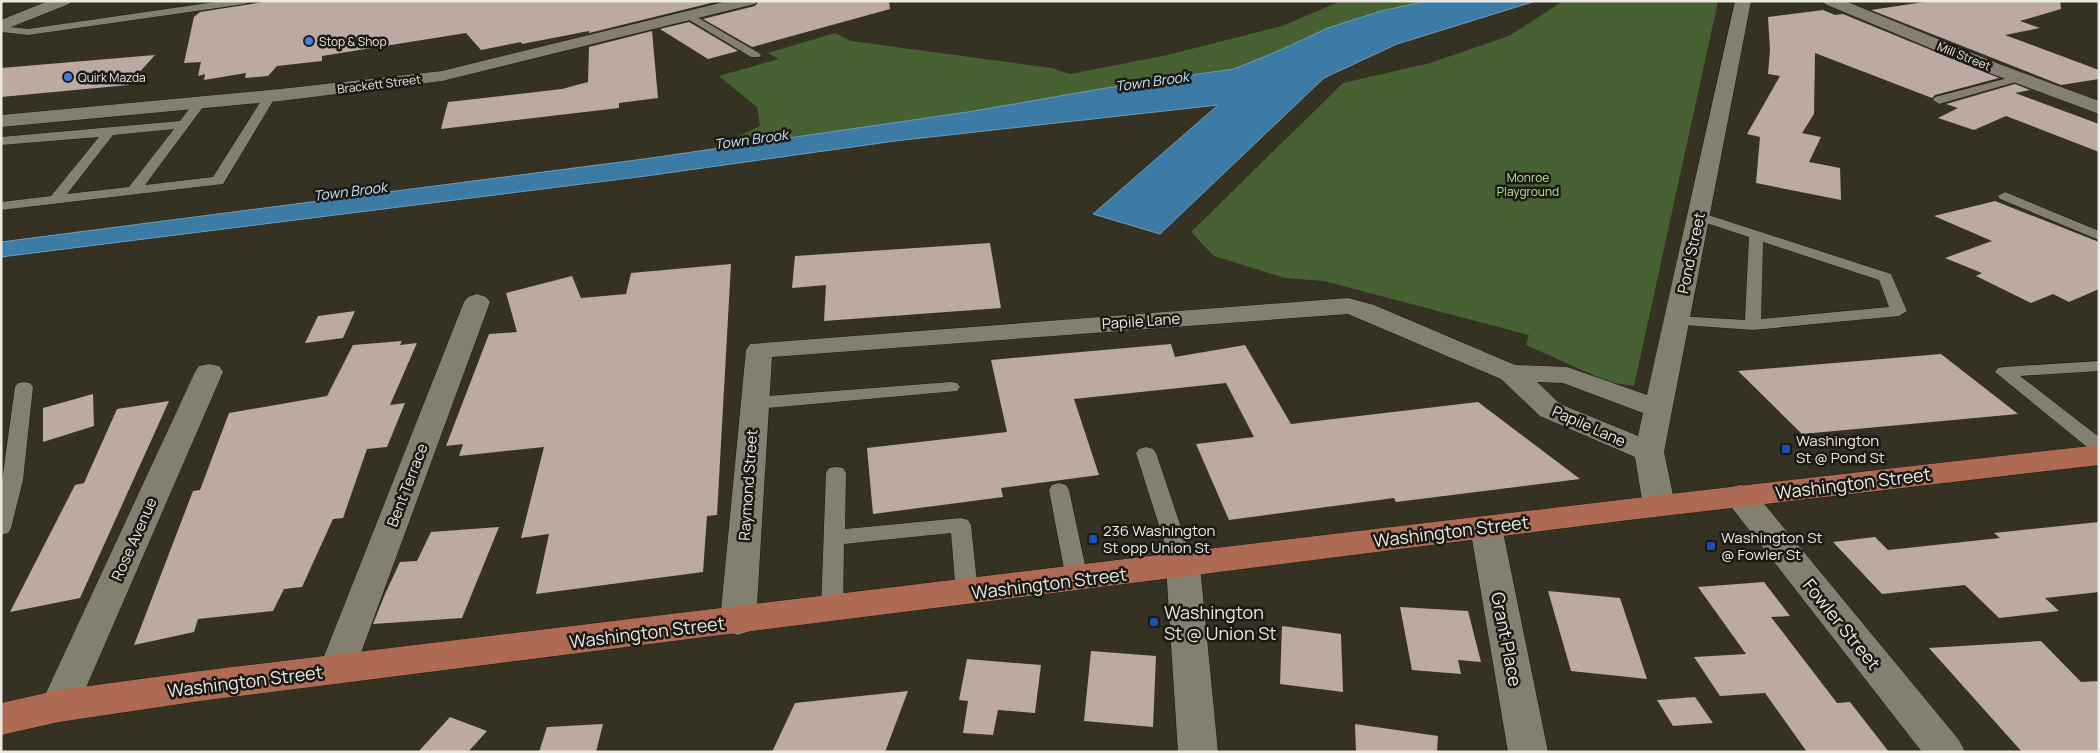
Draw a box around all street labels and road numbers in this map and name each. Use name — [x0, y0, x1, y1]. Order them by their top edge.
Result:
street label: Mill Street — [1935, 38, 1993, 74]
street label: Brackett Street — [336, 70, 422, 98]
street label: Pond Street — [1672, 210, 1710, 296]
street label: Papile Lane — [1101, 308, 1181, 334]
street label: Papile Lane — [1549, 400, 1629, 452]
street label: Raymond Street — [734, 429, 762, 541]
street label: Bent Terrace — [381, 440, 433, 530]
street label: Washington Street — [1774, 462, 1932, 504]
street label: Rose Avenue — [106, 494, 162, 584]
street label: Washington Street — [1372, 510, 1530, 552]
street label: Washington Street — [970, 562, 1128, 604]
street label: Fowler Street — [1798, 573, 1886, 675]
street label: Grant Place — [1486, 590, 1528, 688]
street label: Washington Street — [568, 611, 726, 653]
street label: Washington Street — [166, 660, 324, 702]

